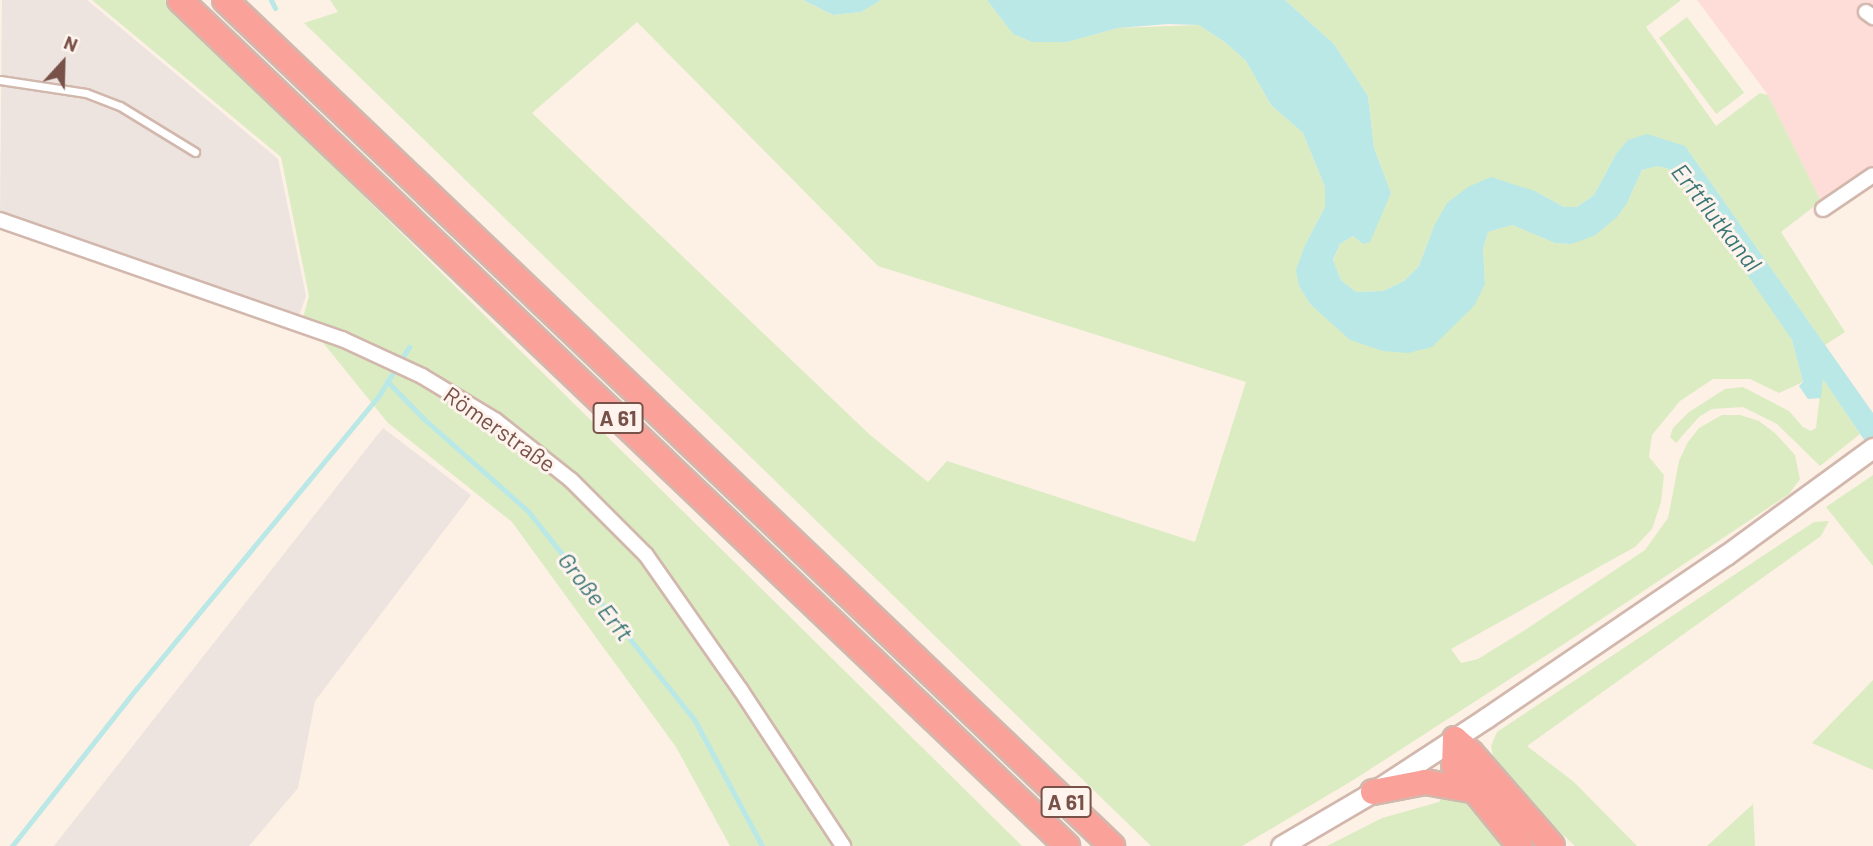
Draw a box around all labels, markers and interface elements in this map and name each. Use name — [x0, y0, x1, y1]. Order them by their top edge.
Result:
north arrow — [28, 28, 98, 98]
text: N — [61, 30, 81, 56]
water label: Erftflutkanal — [1666, 157, 1768, 277]
street label: Römerstraße — [439, 380, 561, 478]
road number: A 61 — [592, 400, 644, 436]
water label: Große Erft — [552, 546, 640, 646]
road number: A 61 — [1040, 784, 1092, 820]

